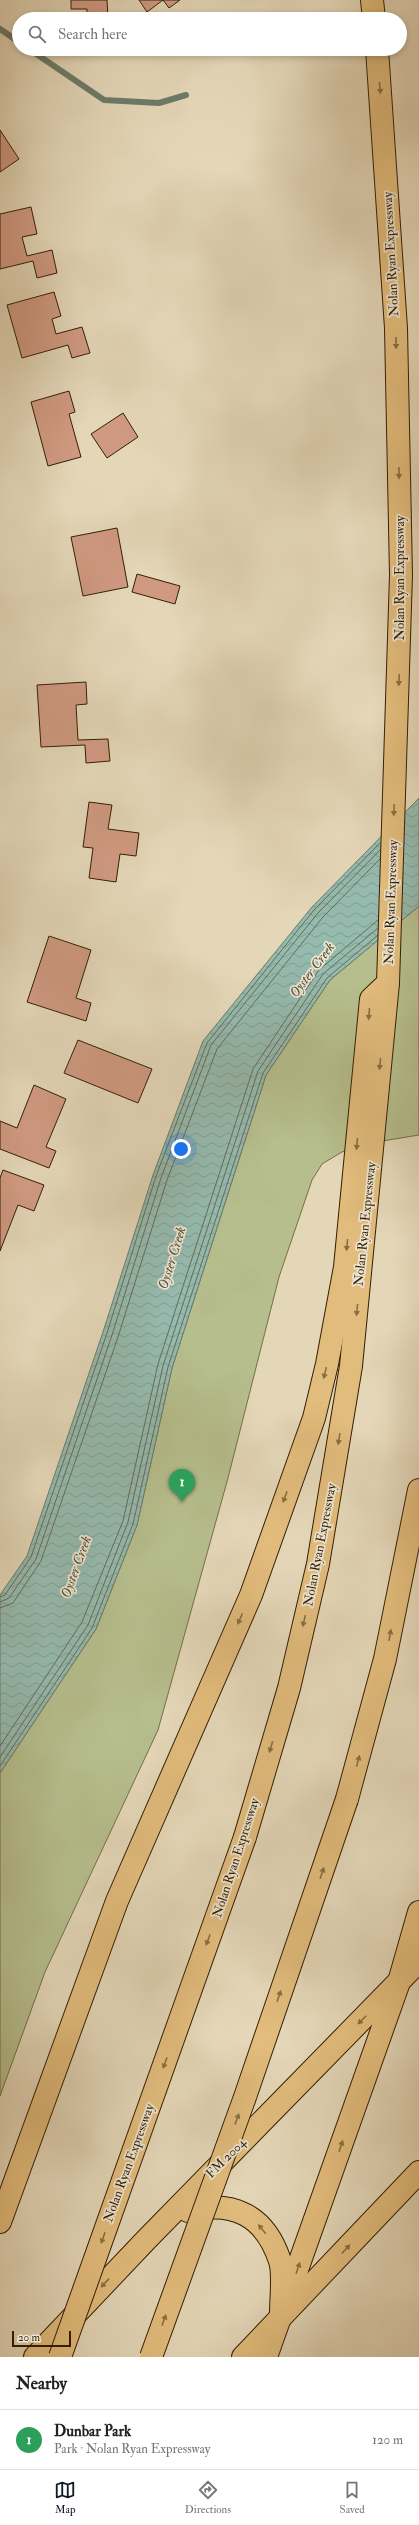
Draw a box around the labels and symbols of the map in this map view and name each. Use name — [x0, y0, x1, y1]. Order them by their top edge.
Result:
one-way arrow — [377, 82, 383, 94]
street label: Nolan Ryan Expressway — [380, 191, 403, 317]
one-way arrow — [393, 337, 399, 350]
one-way arrow — [396, 467, 402, 480]
street label: Nolan Ryan Expressway — [392, 515, 409, 640]
one-way arrow — [396, 674, 402, 687]
one-way arrow — [391, 804, 398, 816]
street label: Nolan Ryan Expressway — [381, 839, 402, 965]
water label: Oyster Creek — [286, 939, 338, 1001]
one-way arrow — [366, 1008, 373, 1020]
one-way arrow — [377, 1058, 384, 1070]
one-way arrow — [354, 1138, 361, 1150]
your location — [171, 1139, 191, 1159]
street label: Nolan Ryan Expressway — [351, 1161, 381, 1287]
water label: Oyster Creek — [154, 1224, 190, 1291]
one-way arrow — [344, 1239, 350, 1251]
one-way arrow — [353, 1304, 360, 1316]
one-way arrow — [322, 1368, 328, 1380]
one-way arrow — [336, 1433, 342, 1445]
pin: 1 — [169, 1469, 195, 1502]
street label: Nolan Ryan Expressway — [300, 1482, 341, 1608]
one-way arrow — [282, 1491, 288, 1503]
water label: Oyster Creek — [57, 1534, 95, 1600]
one-way arrow — [237, 1613, 244, 1625]
one-way arrow — [301, 1615, 307, 1628]
one-way arrow — [387, 1629, 393, 1641]
one-way arrow — [268, 1741, 274, 1753]
one-way arrow — [355, 1755, 361, 1767]
street label: Nolan Ryan Expressway — [209, 1796, 264, 1920]
one-way arrow — [319, 1867, 325, 1879]
one-way arrow — [205, 1934, 211, 1946]
one-way arrow — [277, 1990, 283, 2002]
one-way arrow — [357, 2015, 367, 2025]
one-way arrow — [161, 2057, 167, 2069]
street label: Nolan Ryan Expressway — [100, 2101, 159, 2225]
one-way arrow — [234, 2113, 240, 2125]
street label: FM 2004 — [203, 2134, 250, 2181]
one-way arrow — [339, 2139, 345, 2151]
one-way arrow — [257, 2223, 266, 2234]
one-way arrow — [99, 2232, 105, 2244]
one-way arrow — [341, 2244, 351, 2254]
one-way arrow — [295, 2262, 301, 2274]
one-way arrow — [100, 2278, 109, 2288]
one-way arrow — [162, 2314, 168, 2326]
scale bar — [12, 2329, 71, 2348]

